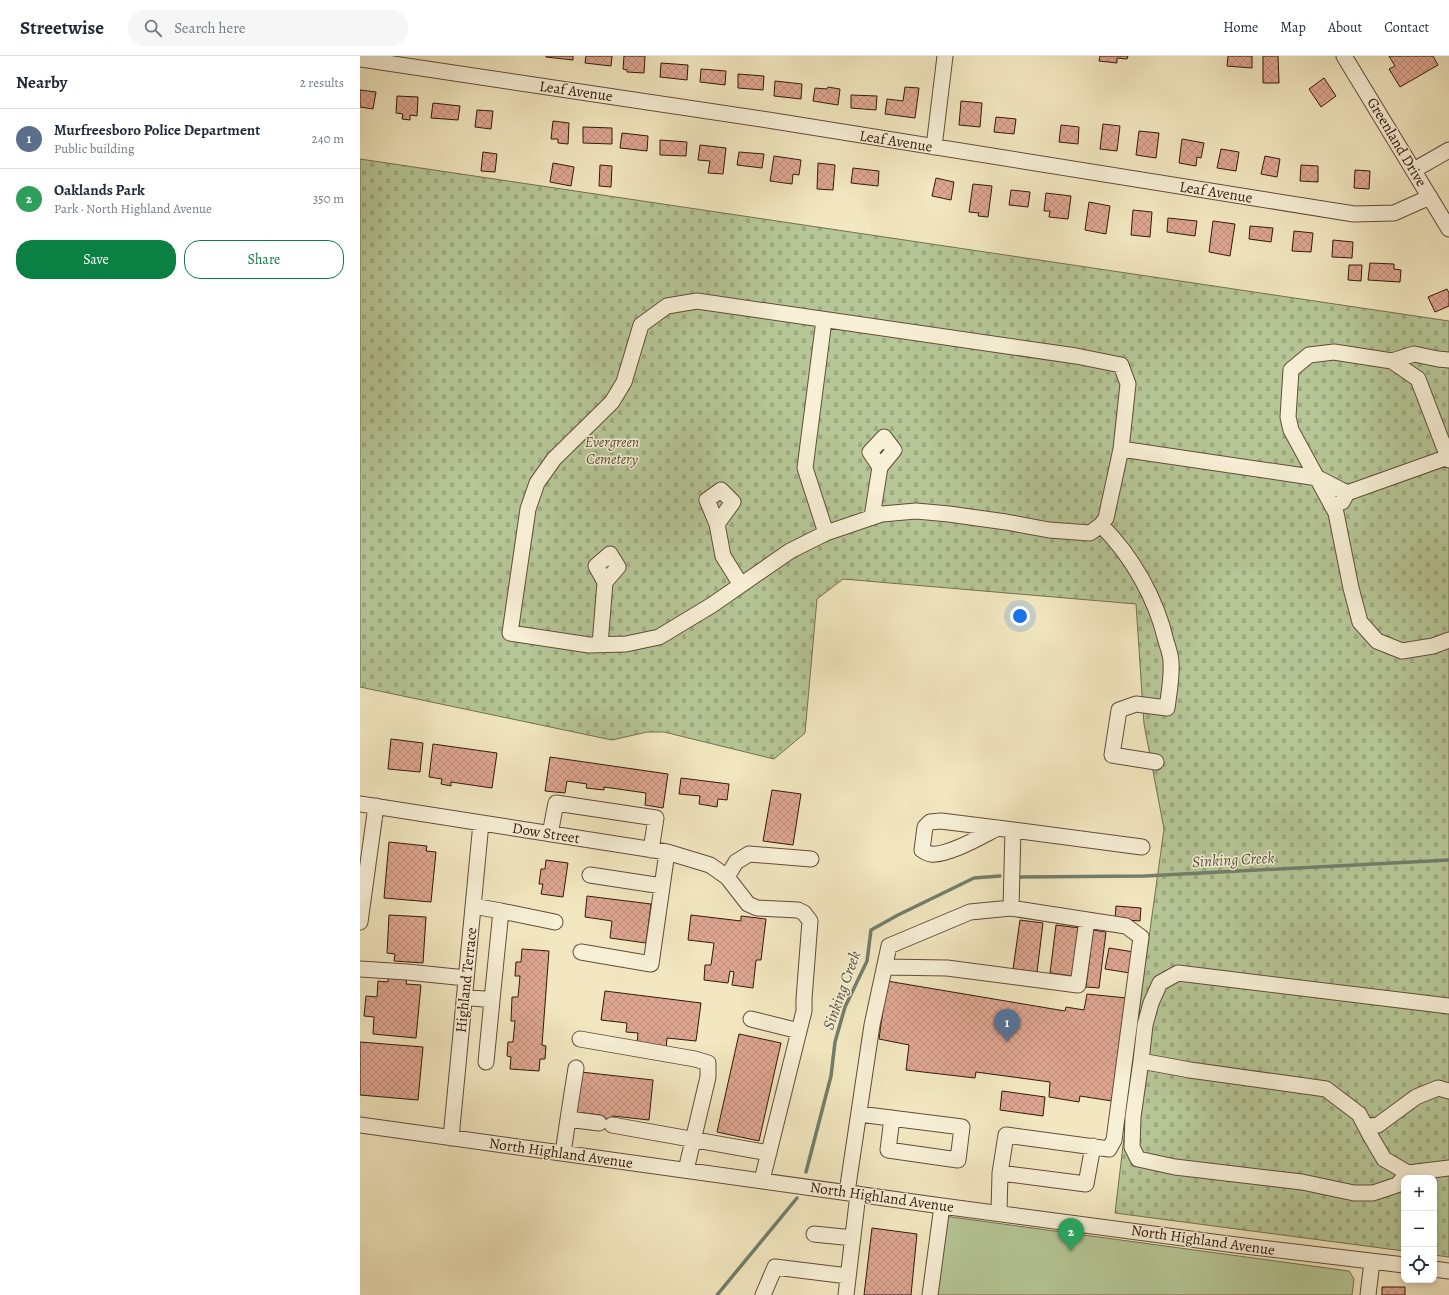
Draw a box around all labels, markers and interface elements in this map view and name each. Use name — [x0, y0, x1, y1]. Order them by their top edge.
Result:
search box — [128, 10, 408, 46]
text: Streetwise — [20, 15, 104, 41]
icon: search — [142, 17, 164, 39]
text: Search here — [174, 18, 245, 38]
text: Home — [1223, 18, 1258, 37]
text: Map — [1280, 18, 1306, 37]
text: About — [1328, 18, 1362, 37]
text: Contact — [1384, 18, 1429, 37]
text: Nearby — [16, 71, 67, 94]
text: 2 results — [300, 74, 344, 91]
street label: Leaf Avenue — [538, 76, 614, 106]
street label: Greenland Drive — [1363, 94, 1432, 190]
text: Murfreesboro Police Department — [54, 120, 260, 140]
street label: Leaf Avenue — [858, 125, 934, 157]
text: 1 — [27, 130, 31, 147]
text: 240 m — [312, 130, 344, 147]
text: Public building — [54, 140, 134, 157]
street label: Leaf Avenue — [1178, 176, 1254, 208]
text: Oaklands Park — [54, 180, 145, 200]
text: 2 — [26, 190, 32, 207]
text: 350 m — [313, 190, 344, 207]
text: Park · North Highland Avenue — [54, 200, 212, 217]
button: Save — [16, 240, 176, 279]
button: Share — [184, 240, 344, 279]
park label: Evergreen Cemetery — [585, 432, 639, 469]
your location — [1010, 606, 1030, 626]
street label: Dow Street — [511, 818, 581, 848]
water label: Sinking Creek — [1191, 847, 1275, 873]
street label: Highland Terrace — [451, 926, 482, 1034]
water label: Sinking Creek — [817, 948, 866, 1033]
pin: 1 — [994, 1009, 1020, 1042]
street label: North Highland Avenue — [488, 1133, 635, 1173]
map controls — [1401, 1175, 1437, 1283]
button: + — [1401, 1175, 1437, 1211]
street label: North Highland Avenue — [809, 1177, 956, 1217]
button: − — [1401, 1211, 1437, 1247]
pin: 2 — [1058, 1218, 1084, 1251]
street label: North Highland Avenue — [1130, 1220, 1277, 1260]
button: locate — [1401, 1247, 1437, 1283]

